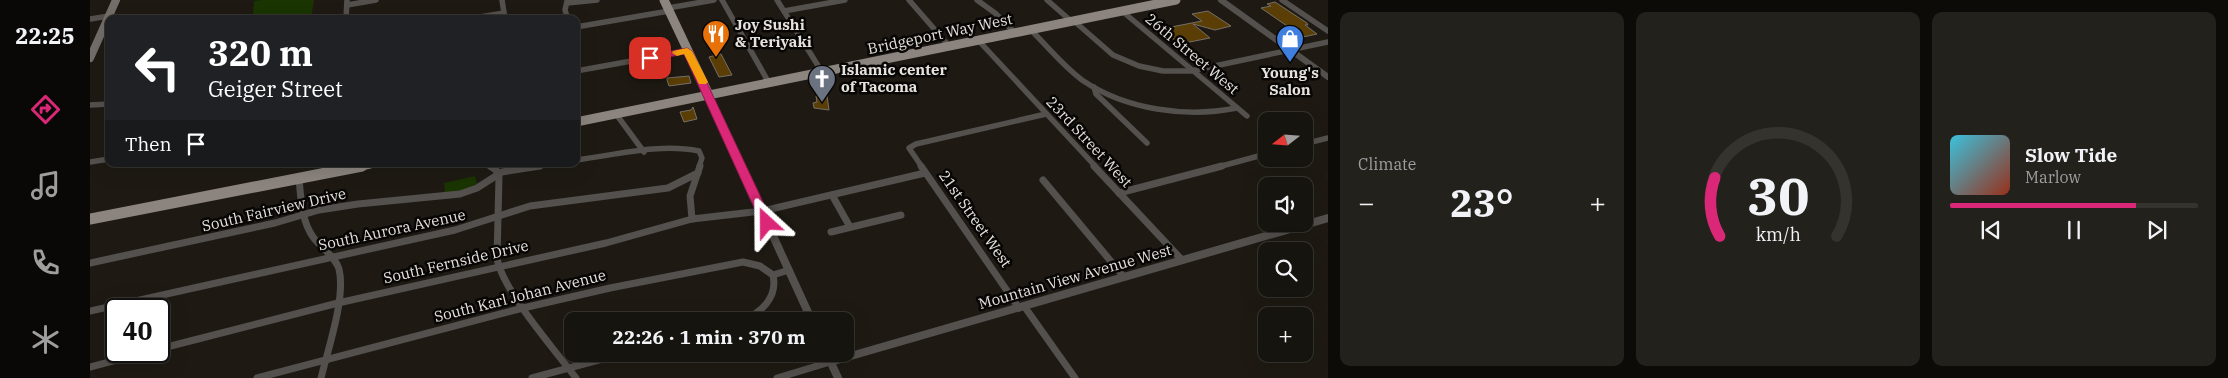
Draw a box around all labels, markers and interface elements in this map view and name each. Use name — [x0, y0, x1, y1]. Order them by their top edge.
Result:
street label: Bridgeport Way West — [866, 9, 1014, 58]
street label: 26th Street West — [1142, 9, 1243, 98]
place label: Joy Sushi & Teriyaki — [735, 15, 812, 51]
restaurant icon: Joy Sushi & Teriyaki — [701, 19, 731, 58]
text: 22:25 — [15, 21, 75, 50]
shop icon: Young's Salon — [1275, 24, 1305, 63]
text: 320 m — [208, 30, 313, 76]
icon: left — [125, 35, 190, 100]
pin — [629, 37, 671, 79]
icon: arrive — [636, 44, 664, 72]
place label: Islamic center of Tacoma — [841, 60, 947, 96]
place label: Young's Salon — [1261, 63, 1319, 99]
church icon: Islamic center of Tacoma — [807, 64, 837, 103]
text: Geiger Street — [208, 74, 343, 103]
icon: directions — [28, 92, 63, 127]
street label: 23rd Street West — [1042, 92, 1136, 191]
north arrow — [1258, 112, 1312, 168]
map controls — [1258, 112, 1313, 362]
icon: arrive — [182, 130, 210, 158]
text: Then — [125, 132, 172, 156]
text: Slow Tide — [2025, 143, 2117, 167]
text: Climate — [1358, 154, 1416, 174]
text: 30 — [1747, 162, 1809, 229]
street label: 21st Street West — [935, 167, 1016, 271]
text: Marlow — [2025, 167, 2081, 187]
icon: music — [28, 168, 63, 203]
button: sound — [1258, 177, 1313, 232]
text: 23° — [1450, 178, 1514, 227]
street label: South Fairview Drive — [200, 184, 348, 235]
text: − — [1358, 184, 1375, 221]
text: + — [1589, 184, 1606, 221]
position arrow — [740, 196, 792, 248]
street label: South Aurora Avenue — [316, 205, 467, 254]
icon: previous — [1977, 216, 2005, 244]
icon: pause — [2060, 216, 2088, 244]
icon: next — [2143, 216, 2171, 244]
text: km/h — [1755, 223, 1801, 246]
street label: South Fernside Drive — [381, 236, 530, 287]
street label: Mountain View Avenue West — [976, 240, 1174, 313]
button: search — [1258, 242, 1313, 297]
icon: phone — [28, 245, 63, 280]
street label: South Karl Johan Avenue — [432, 265, 608, 326]
speed limit sign: 40 — [105, 298, 170, 363]
button: + — [1258, 307, 1313, 362]
icon: climate — [28, 322, 63, 357]
text: 22:26 · 1 min · 370 m — [613, 325, 805, 349]

